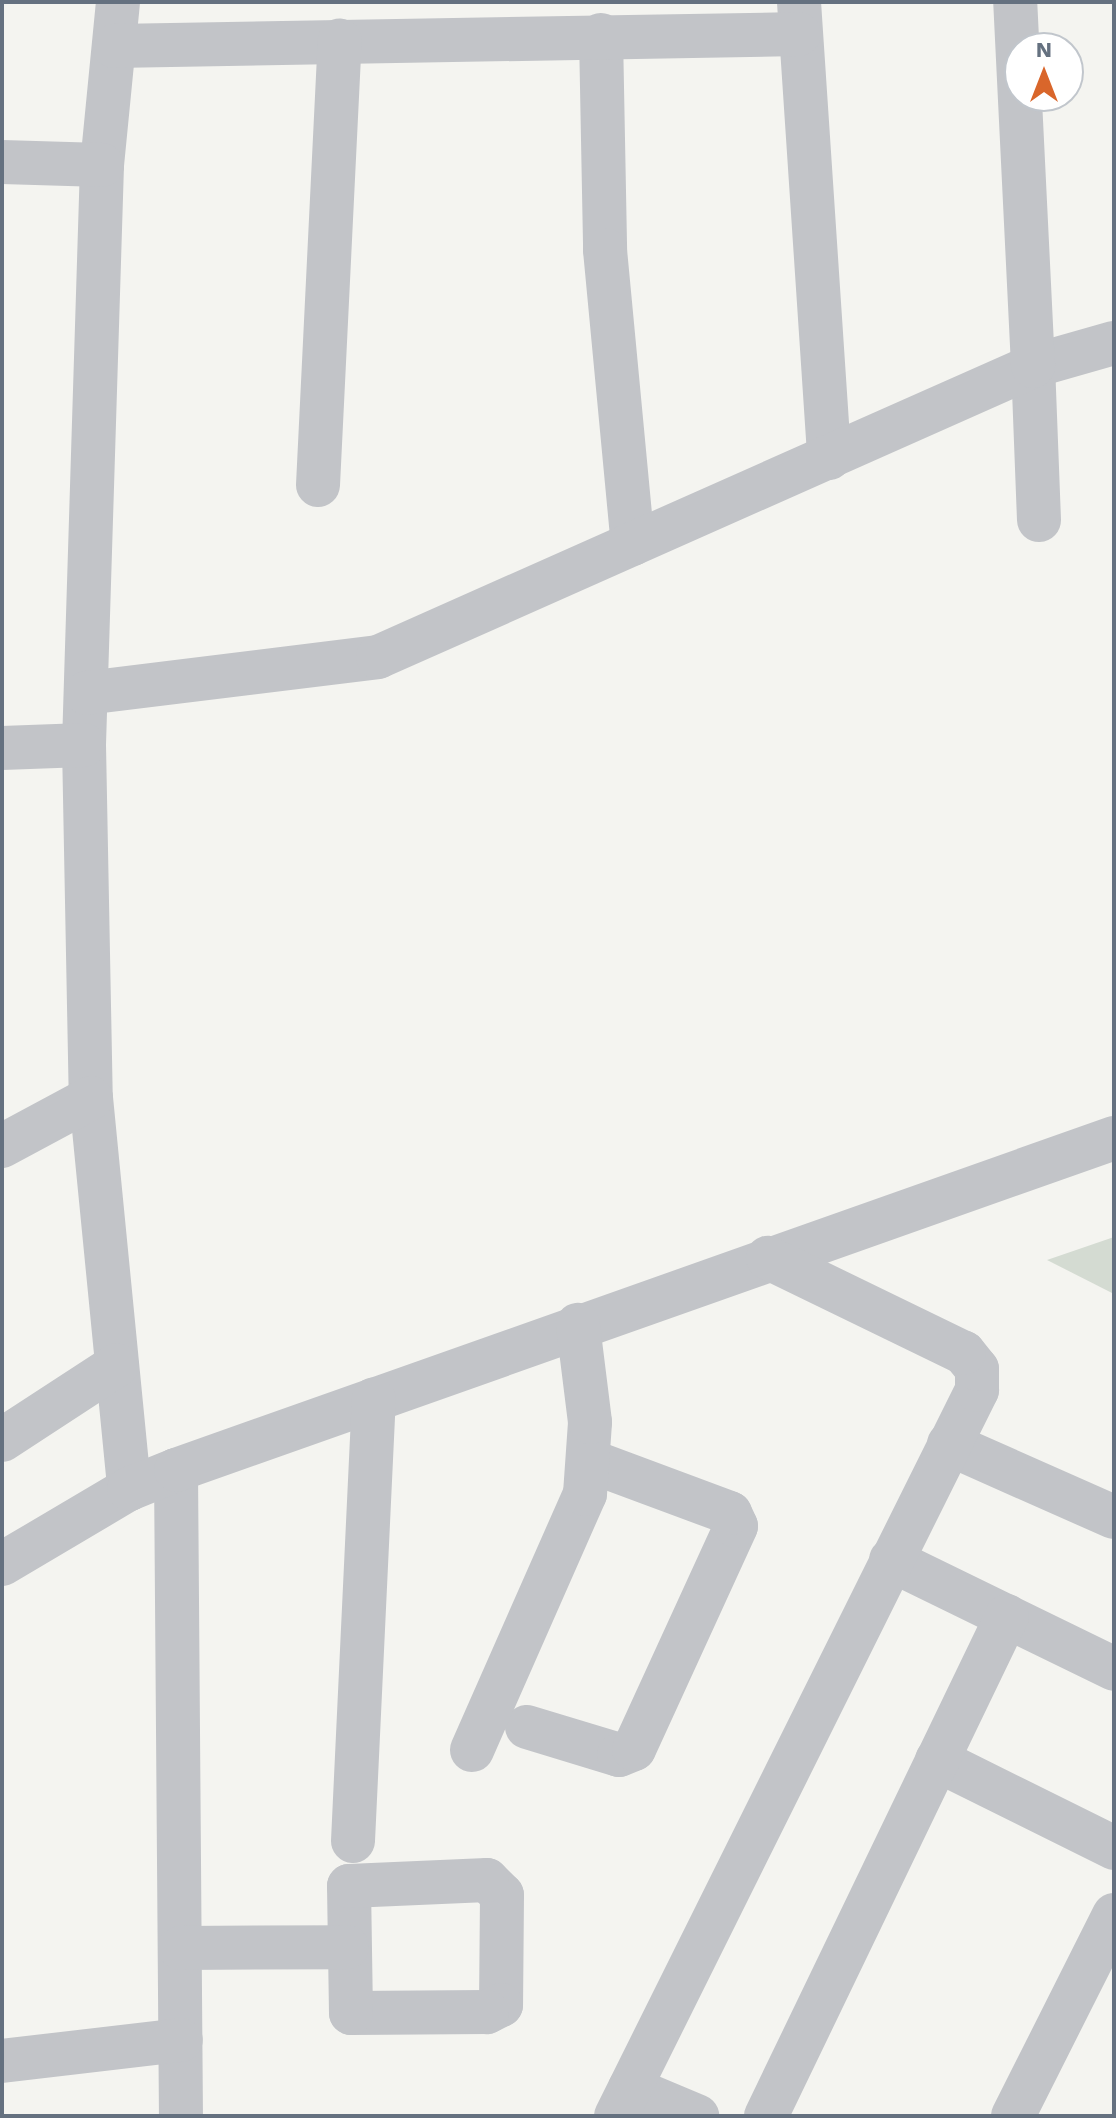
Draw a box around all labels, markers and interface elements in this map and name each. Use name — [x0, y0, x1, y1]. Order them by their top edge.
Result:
north arrow — [1004, 32, 1084, 112]
text: N — [1036, 37, 1052, 62]

